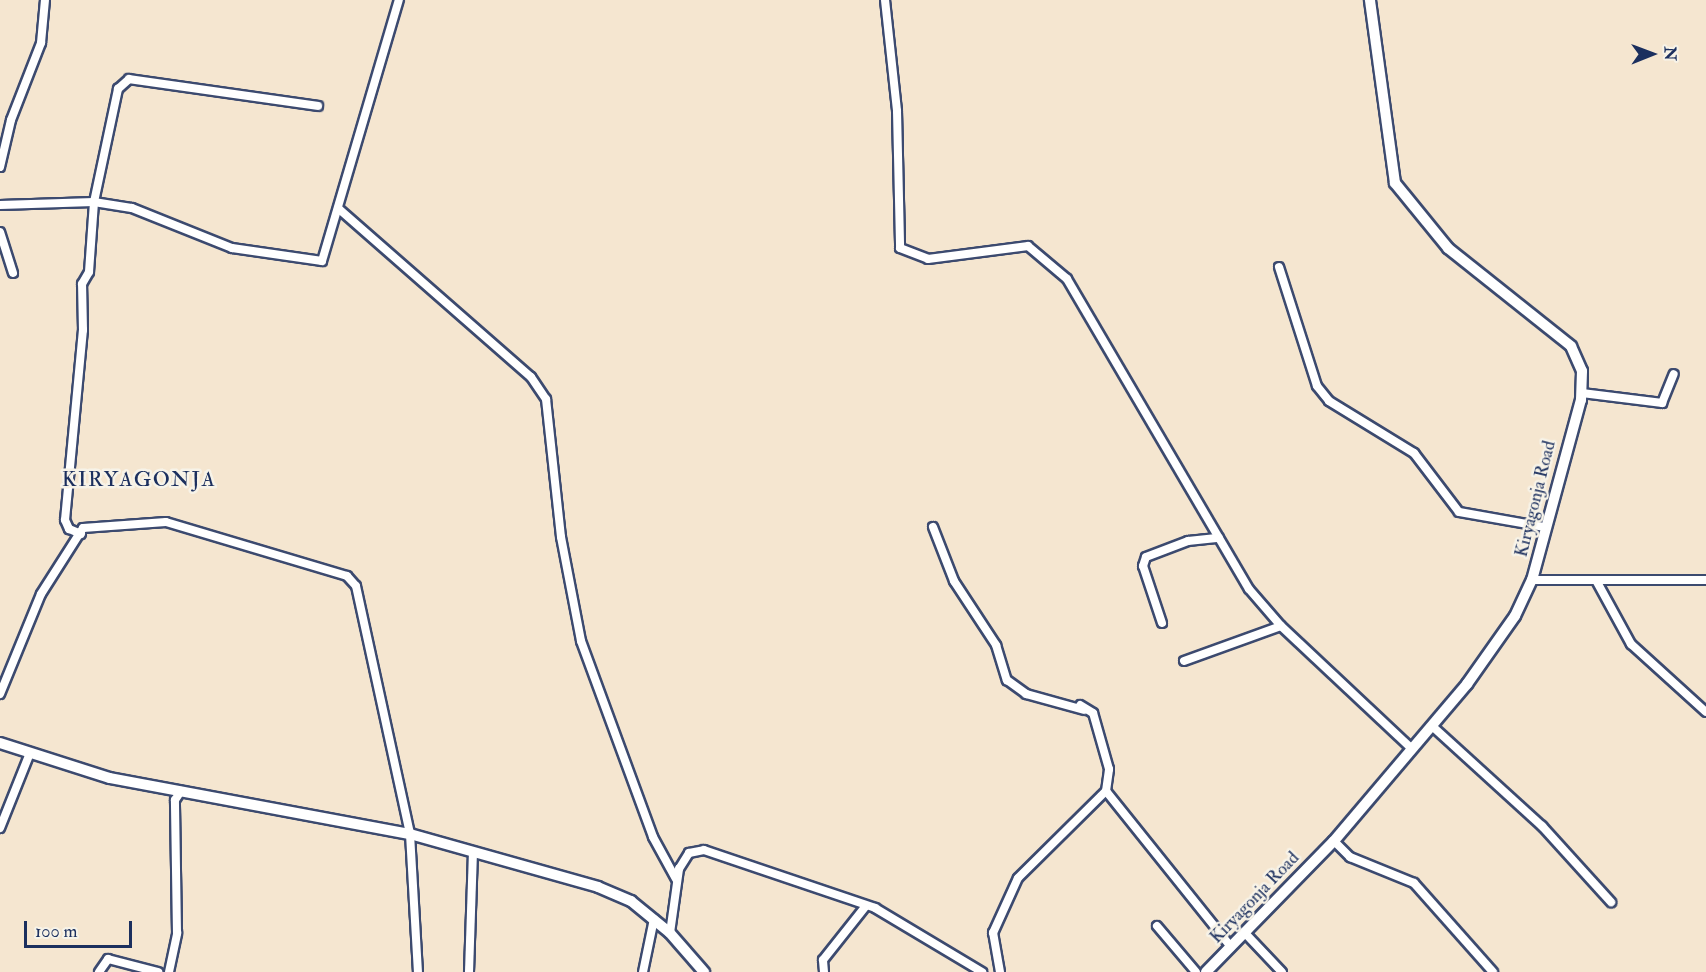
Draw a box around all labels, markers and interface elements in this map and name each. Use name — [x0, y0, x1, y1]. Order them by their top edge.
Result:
north arrow — [1622, 24, 1682, 84]
text: N — [1660, 46, 1680, 61]
street label: Kiryagonja Road — [1511, 439, 1561, 559]
district label: KIRYAGONJA — [62, 467, 216, 493]
street label: Kiryagonja Road — [1206, 848, 1304, 948]
scale bar — [27, 909, 135, 947]
text: 100 m — [35, 920, 78, 943]

